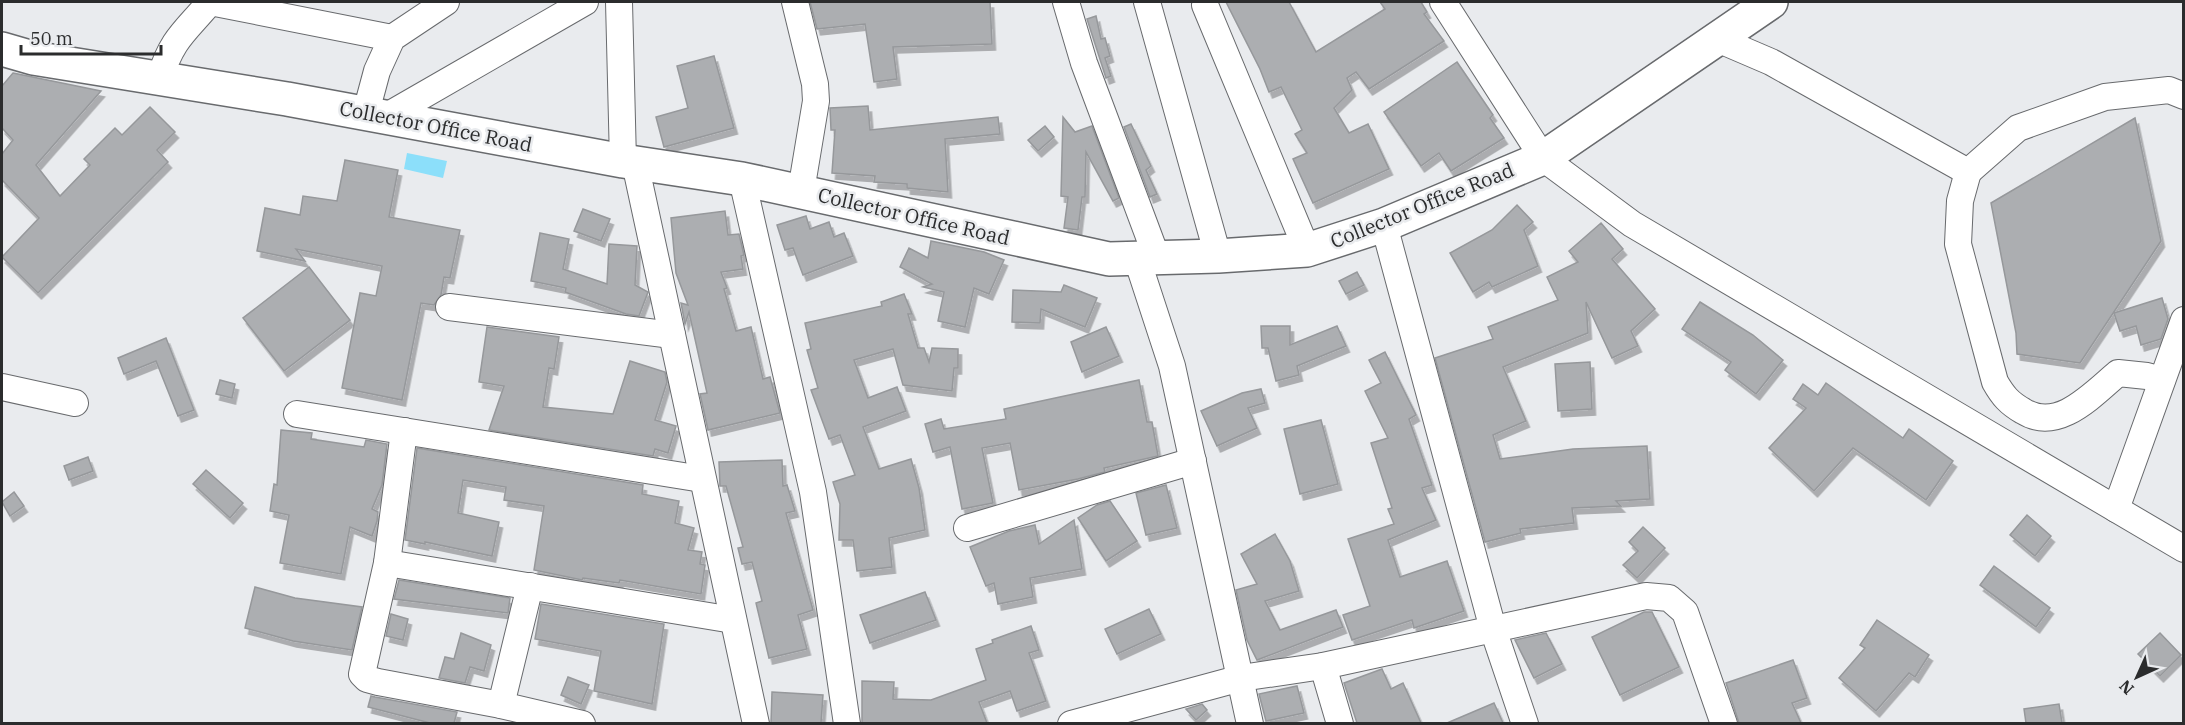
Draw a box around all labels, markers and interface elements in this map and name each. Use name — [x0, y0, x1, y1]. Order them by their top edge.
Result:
scale bar — [21, 18, 160, 56]
text: 50 m — [30, 27, 73, 50]
street label: Collector Office Road — [337, 94, 535, 158]
street label: Collector Office Road — [1326, 156, 1518, 254]
street label: Collector Office Road — [815, 181, 1013, 251]
north arrow — [2107, 647, 2167, 707]
text: N — [2115, 676, 2138, 699]

